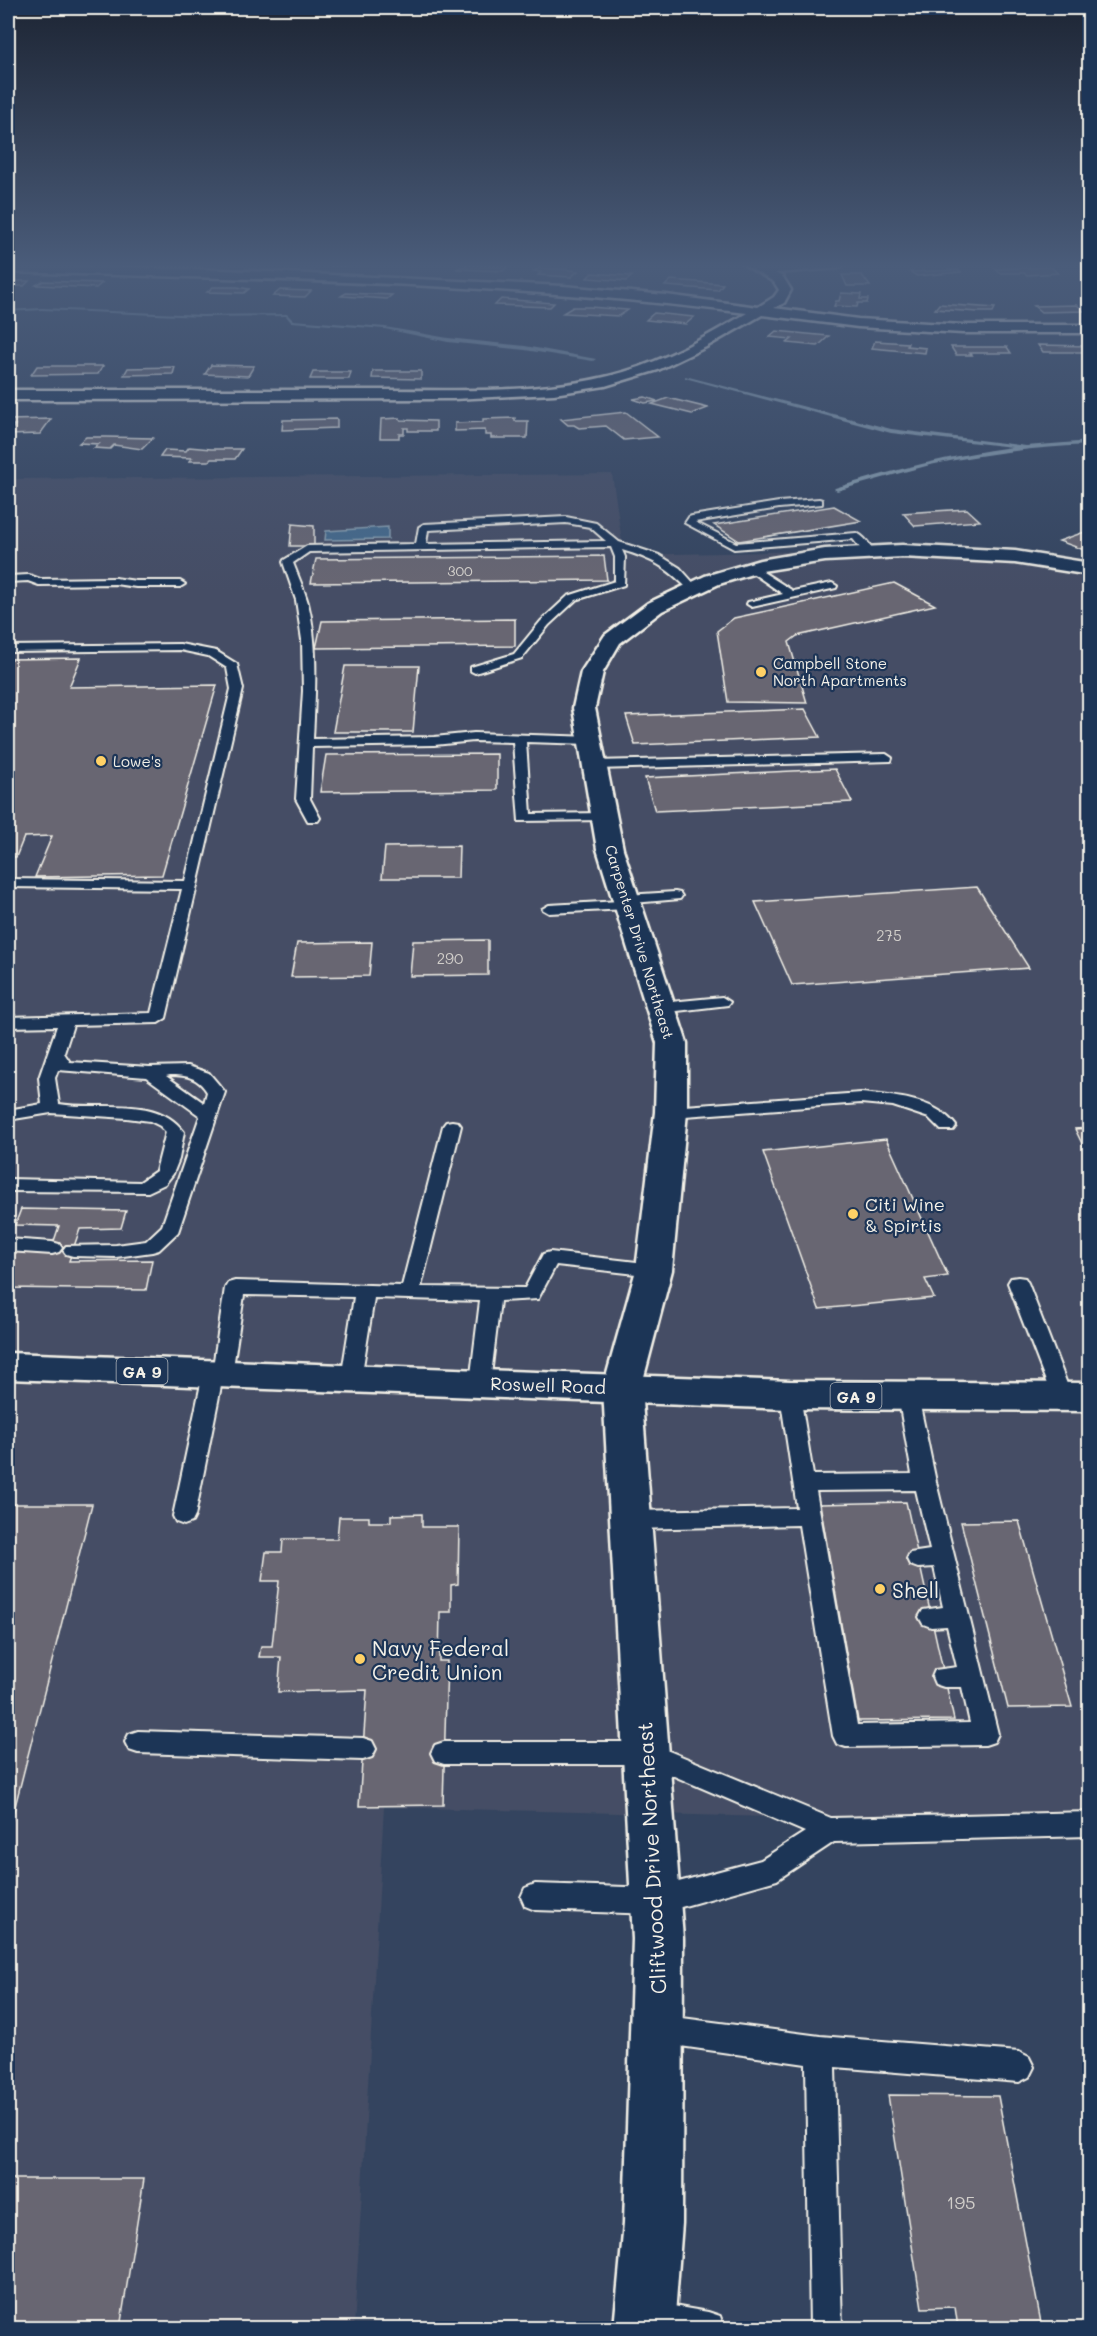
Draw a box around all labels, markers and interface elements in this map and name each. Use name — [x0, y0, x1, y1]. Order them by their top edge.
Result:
house number: 300 — [447, 561, 473, 580]
place label: Campbell Stone North Apartments — [773, 653, 907, 690]
marker: Campbell Stone North Apartments — [754, 665, 768, 679]
place label: Lowe's — [113, 751, 161, 771]
marker: Lowe's — [94, 754, 108, 768]
street label: Carpenter Drive Northeast — [601, 842, 679, 1042]
house number: 275 — [876, 925, 902, 945]
house number: 290 — [437, 948, 463, 968]
place label: Citi Wine & Spirtis — [865, 1192, 945, 1237]
marker: Citi Wine & Spirtis — [846, 1207, 860, 1221]
road number: GA 9 — [116, 1358, 168, 1384]
street label: Roswell Road — [490, 1371, 606, 1399]
road number: GA 9 — [830, 1383, 882, 1409]
place label: Shell — [892, 1576, 939, 1603]
marker: Shell — [873, 1582, 887, 1596]
place label: Navy Federal Credit Union — [372, 1634, 509, 1685]
marker: Navy Federal Credit Union — [353, 1652, 367, 1666]
street label: Cliftwood Drive Northeast — [630, 1721, 672, 1995]
house number: 195 — [946, 2190, 976, 2214]

